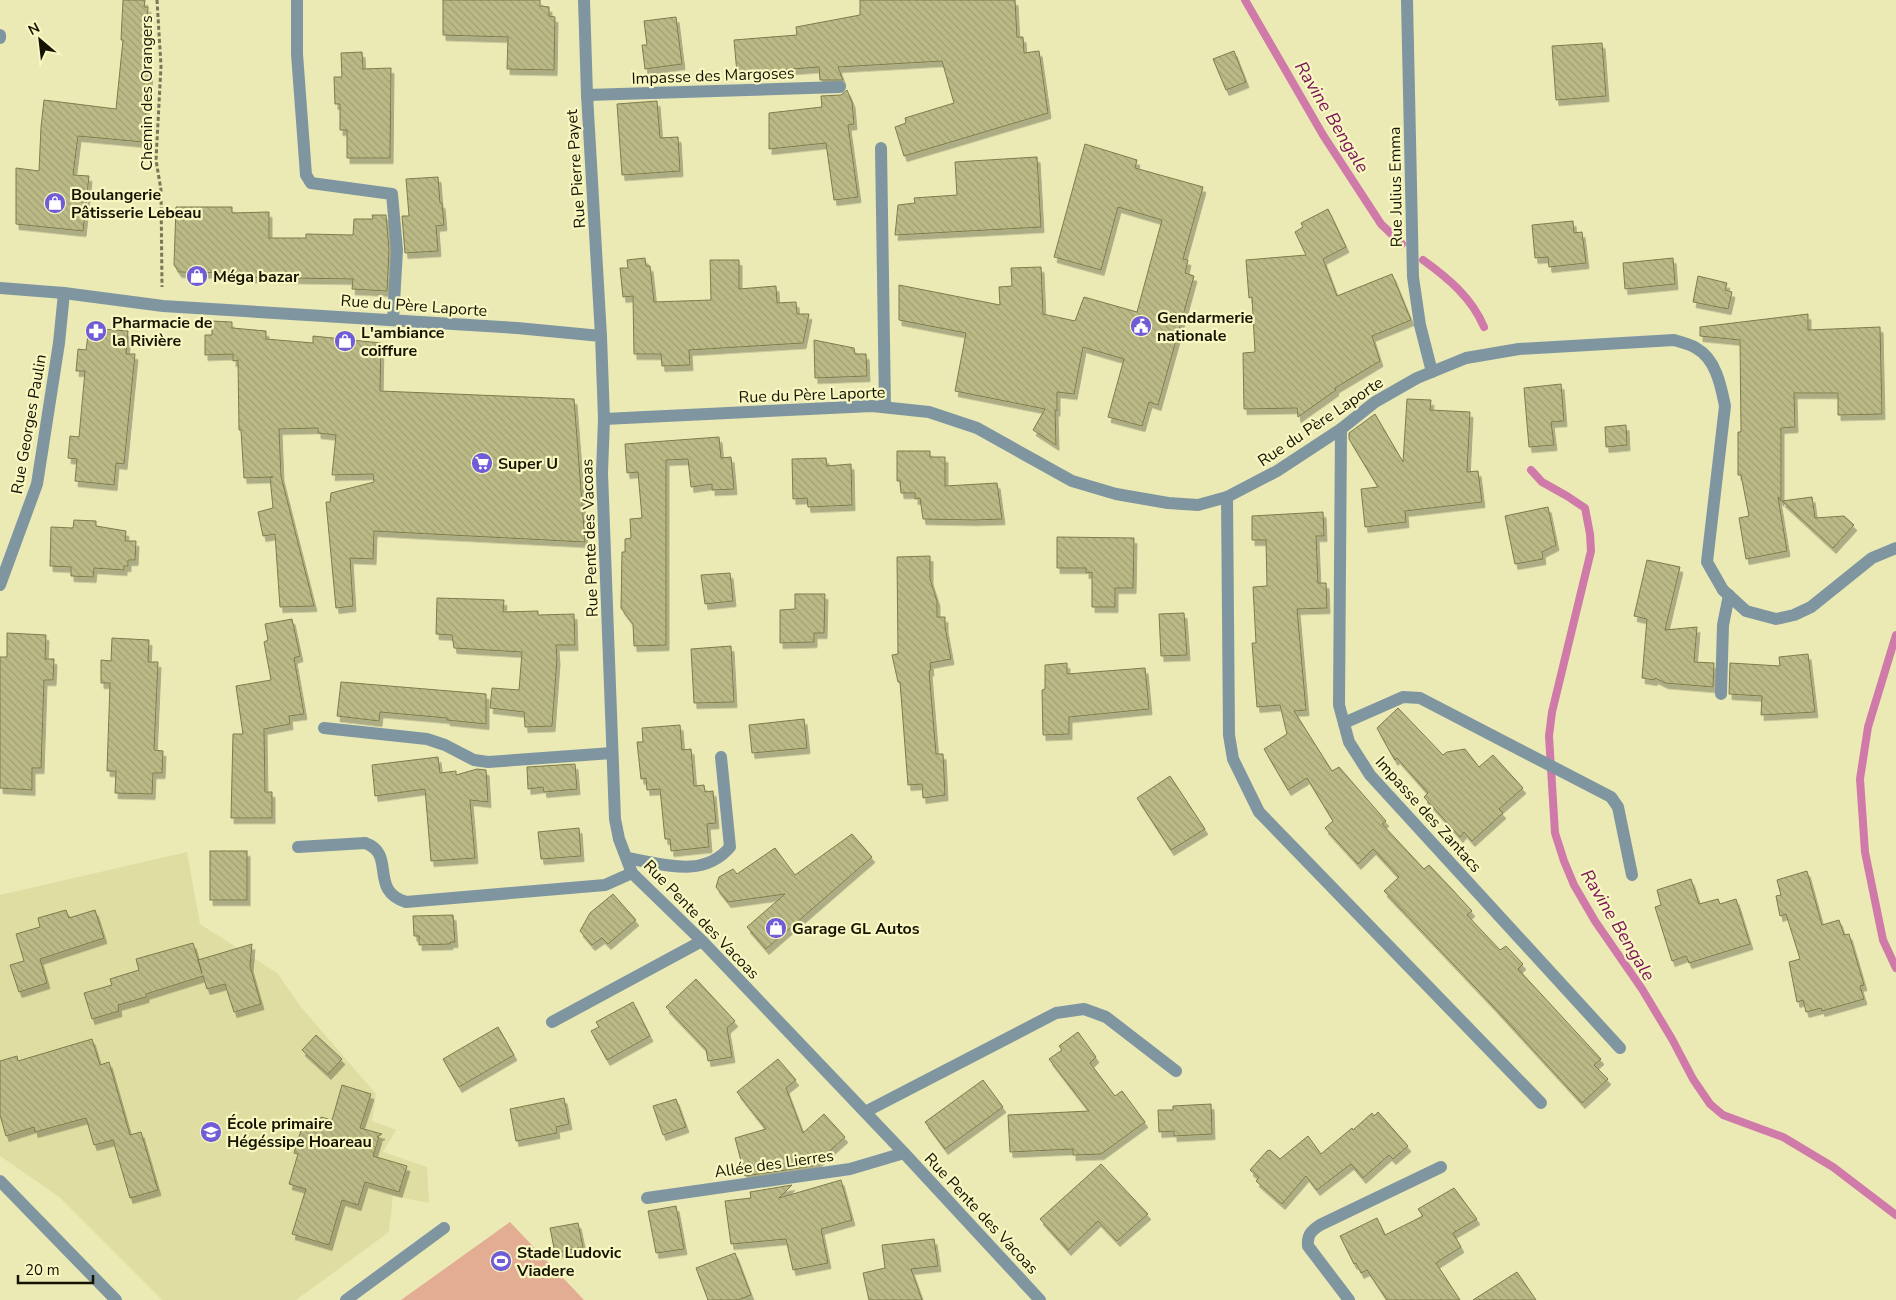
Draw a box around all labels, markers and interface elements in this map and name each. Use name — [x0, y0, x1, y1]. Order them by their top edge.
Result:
north arrow — [15, 15, 65, 65]
street label: Chemin des Orangers — [136, 15, 158, 171]
text: N — [25, 18, 43, 40]
water label: Ravine Bengale — [1289, 57, 1375, 178]
street label: Impasse des Margoses — [631, 62, 795, 90]
street label: Rue Pierre Payet — [561, 108, 591, 229]
street label: Rue Julius Emma — [1384, 126, 1408, 248]
place label: Boulangerie Pâtisserie Lebeau — [71, 184, 202, 224]
shop icon: Boulangerie Pâtisserie Lebeau — [43, 191, 67, 215]
shop icon: Méga bazar — [185, 264, 209, 288]
place label: Méga bazar — [213, 266, 300, 288]
street label: Rue du Père Laporte — [340, 290, 488, 322]
place label: Gendarmerie nationale — [1157, 307, 1253, 347]
place label: Pharmacie de la Rivière — [112, 312, 213, 352]
public building icon: Gendarmerie nationale — [1129, 314, 1153, 338]
pharmacy icon: Pharmacie de la Rivière — [84, 319, 108, 343]
place label: L'ambiance coiffure — [361, 322, 445, 362]
shop icon: L'ambiance coiffure — [333, 329, 357, 353]
street label: Rue Georges Paulin — [6, 353, 52, 496]
street label: Rue du Père Laporte — [1254, 372, 1388, 472]
street label: Rue du Père Laporte — [738, 381, 886, 409]
supermarket icon: Super U — [470, 451, 494, 475]
place label: Super U — [498, 453, 558, 475]
street label: Rue Pente des Vacoas — [576, 458, 604, 617]
street label: Impasse des Zantacs — [1370, 752, 1486, 877]
street label: Rue Pente des Vacoas — [638, 855, 764, 984]
water label: Ravine Bengale — [1575, 865, 1661, 986]
shop icon: Garage GL Autos — [764, 916, 788, 940]
place label: Garage GL Autos — [792, 918, 920, 940]
place label: École primaire Hégéssipe Hoareau — [227, 1113, 372, 1153]
school or university icon: École primaire Hégéssipe Hoareau — [199, 1120, 223, 1144]
street label: Allée des Lierres — [713, 1145, 835, 1183]
street label: Rue Pente des Vacoas — [919, 1148, 1043, 1279]
place label: Stade Ludovic Viadere — [516, 1242, 622, 1282]
sports icon: Stade Ludovic Viadere — [489, 1249, 513, 1273]
scale bar — [18, 1252, 92, 1284]
text: 20 m — [25, 1260, 60, 1280]

